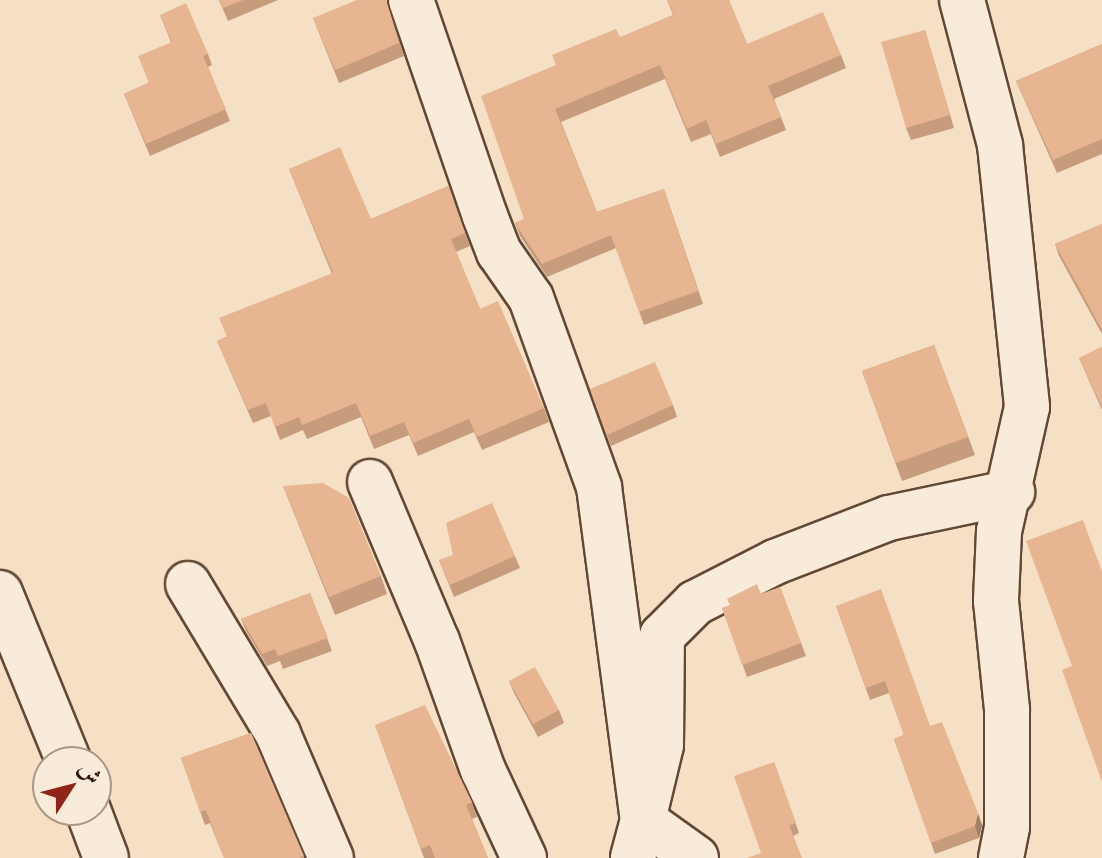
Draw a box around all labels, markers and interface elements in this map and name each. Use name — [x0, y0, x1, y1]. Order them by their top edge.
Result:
north arrow — [32, 746, 112, 826]
text: ش — [73, 757, 107, 790]

